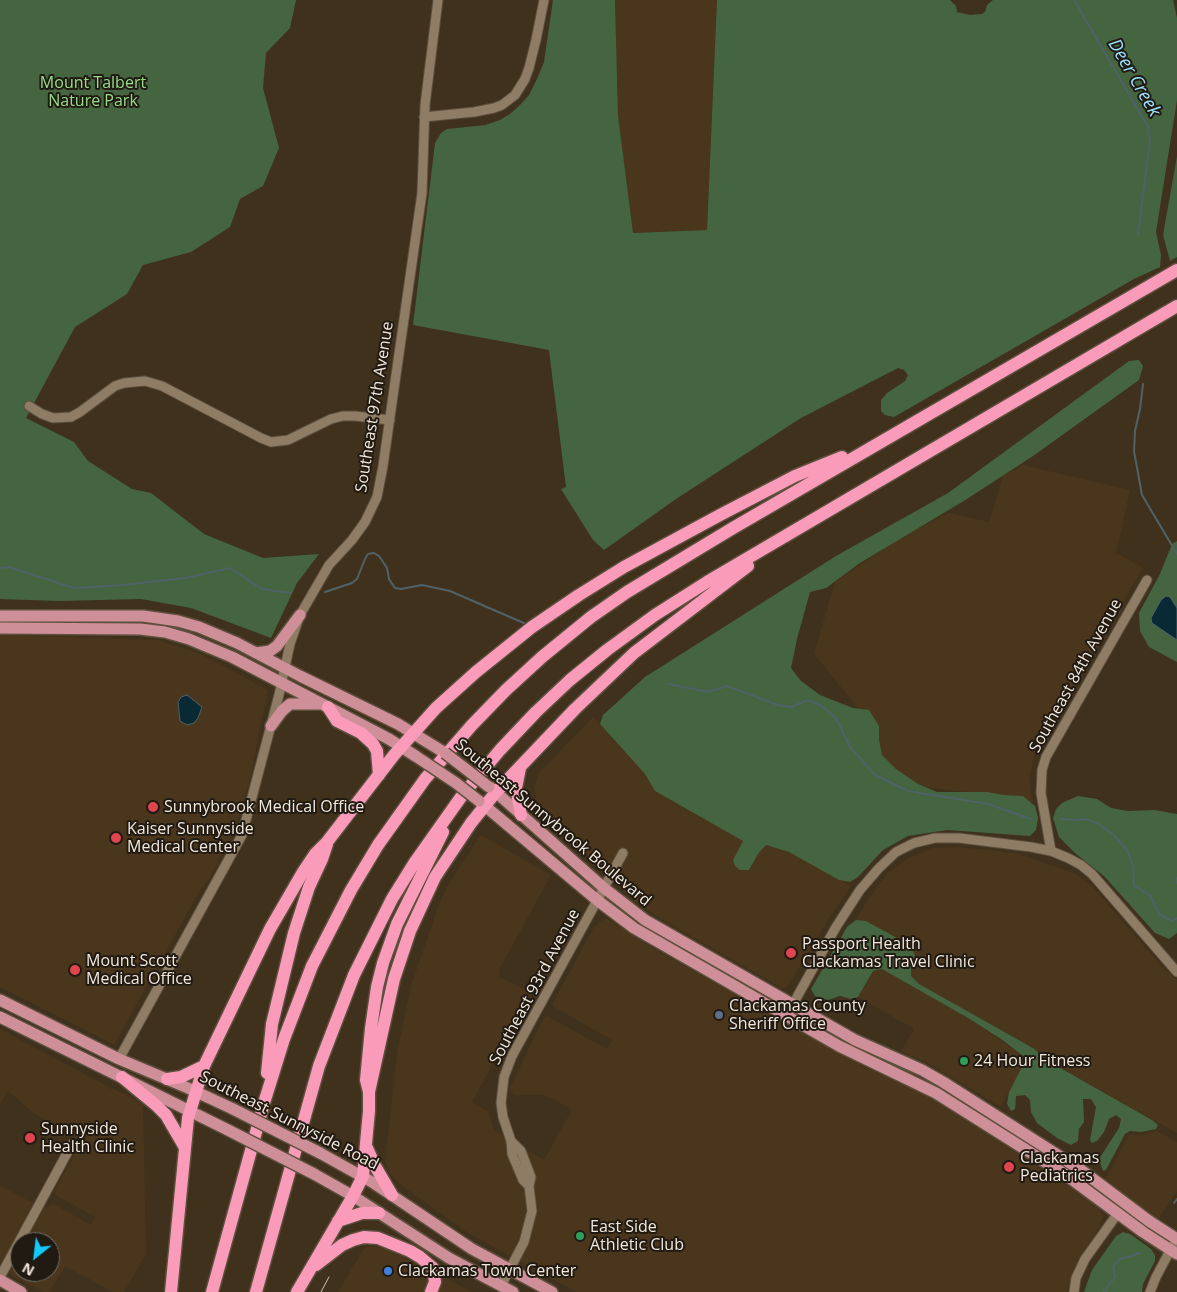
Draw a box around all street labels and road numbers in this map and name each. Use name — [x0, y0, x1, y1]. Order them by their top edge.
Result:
street label: Southeast 97th Avenue — [352, 320, 398, 494]
street label: Southeast 84th Avenue — [1026, 596, 1126, 756]
street label: Southeast Sunnybrook Boulevard — [451, 735, 655, 911]
street label: Southeast 93rd Avenue — [486, 906, 584, 1068]
street label: Southeast Sunnyside Road — [196, 1067, 382, 1175]

